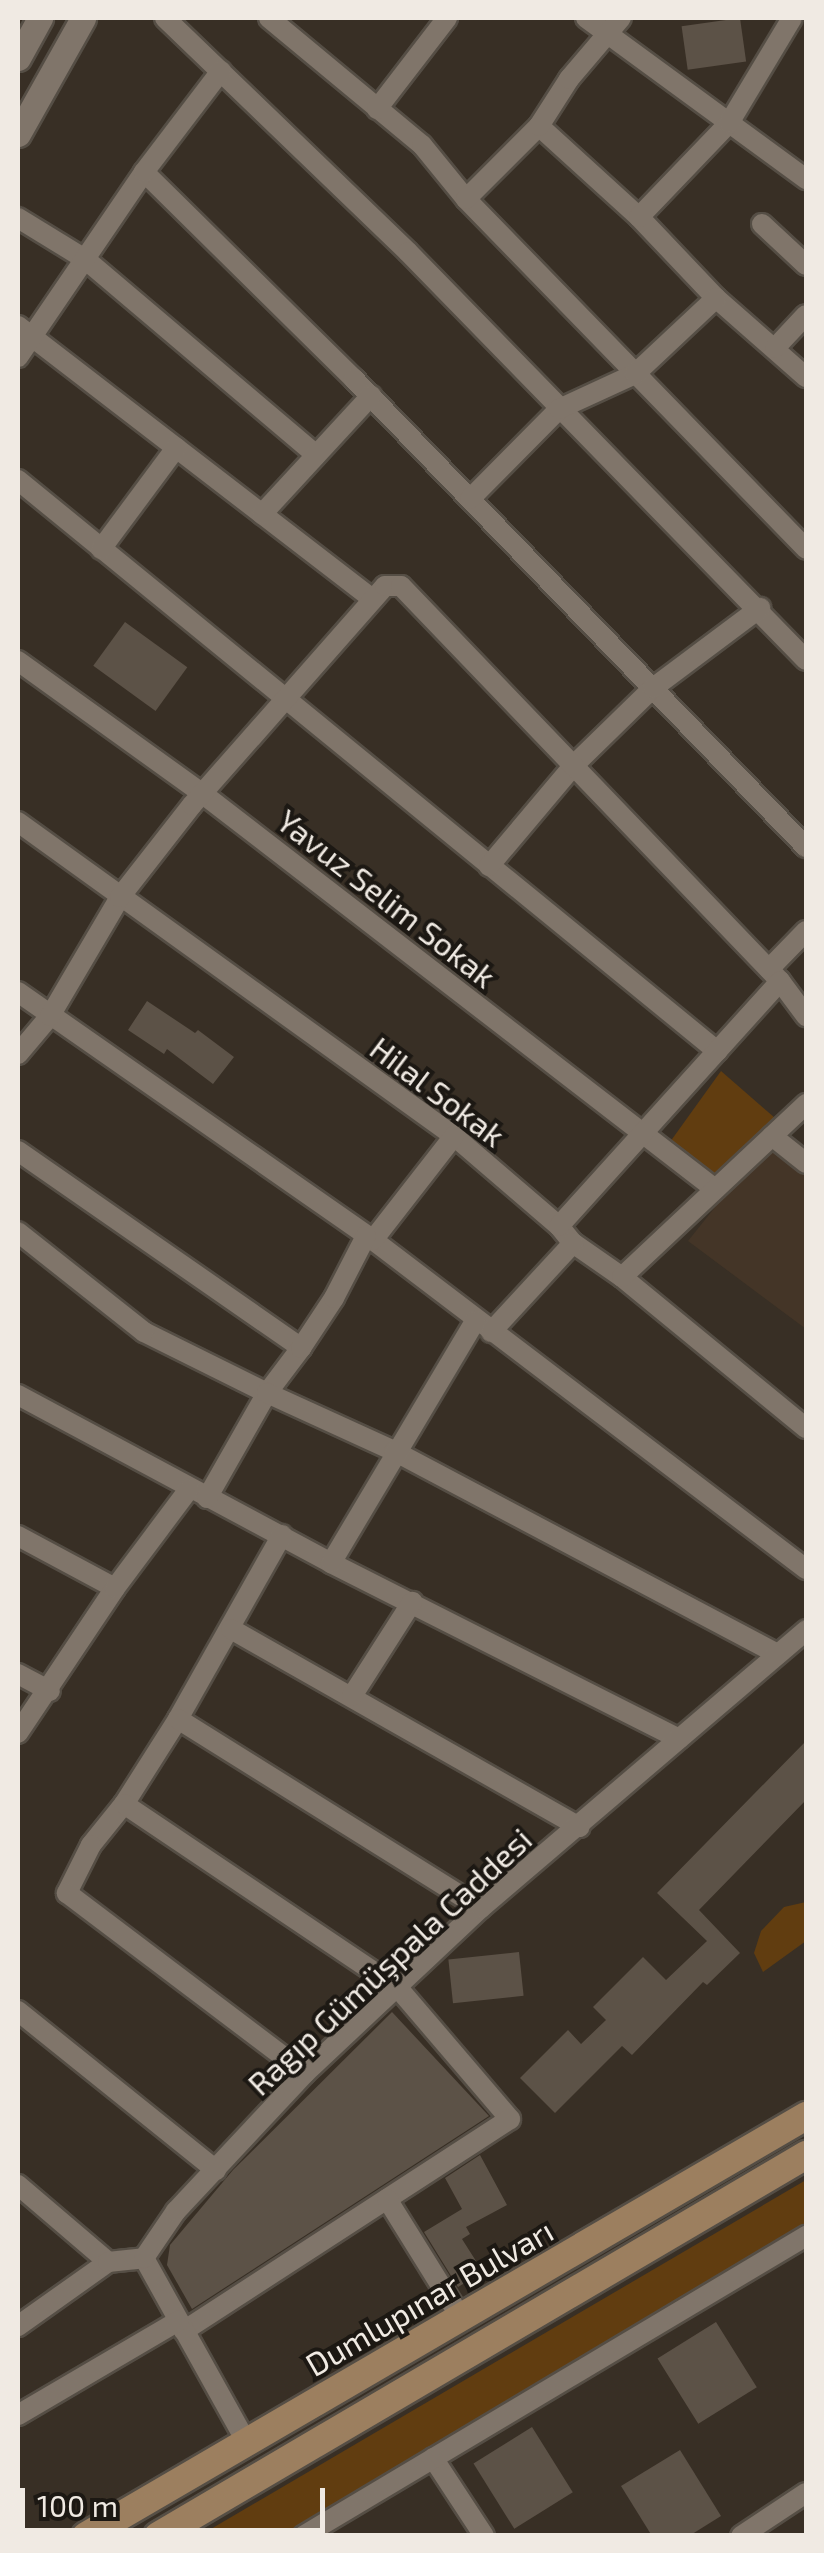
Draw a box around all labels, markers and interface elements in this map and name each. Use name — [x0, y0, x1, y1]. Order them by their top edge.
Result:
street label: Yavuz Selim Sokak — [270, 801, 504, 995]
street label: Hilal Sokak — [363, 1028, 513, 1154]
street label: Ragıp Gümüşpala Caddesi — [239, 1819, 539, 2103]
street label: Dumlupınar Bulvarı — [298, 2210, 560, 2384]
scale bar — [25, 2468, 330, 2530]
text: 100 m — [37, 2487, 118, 2523]

